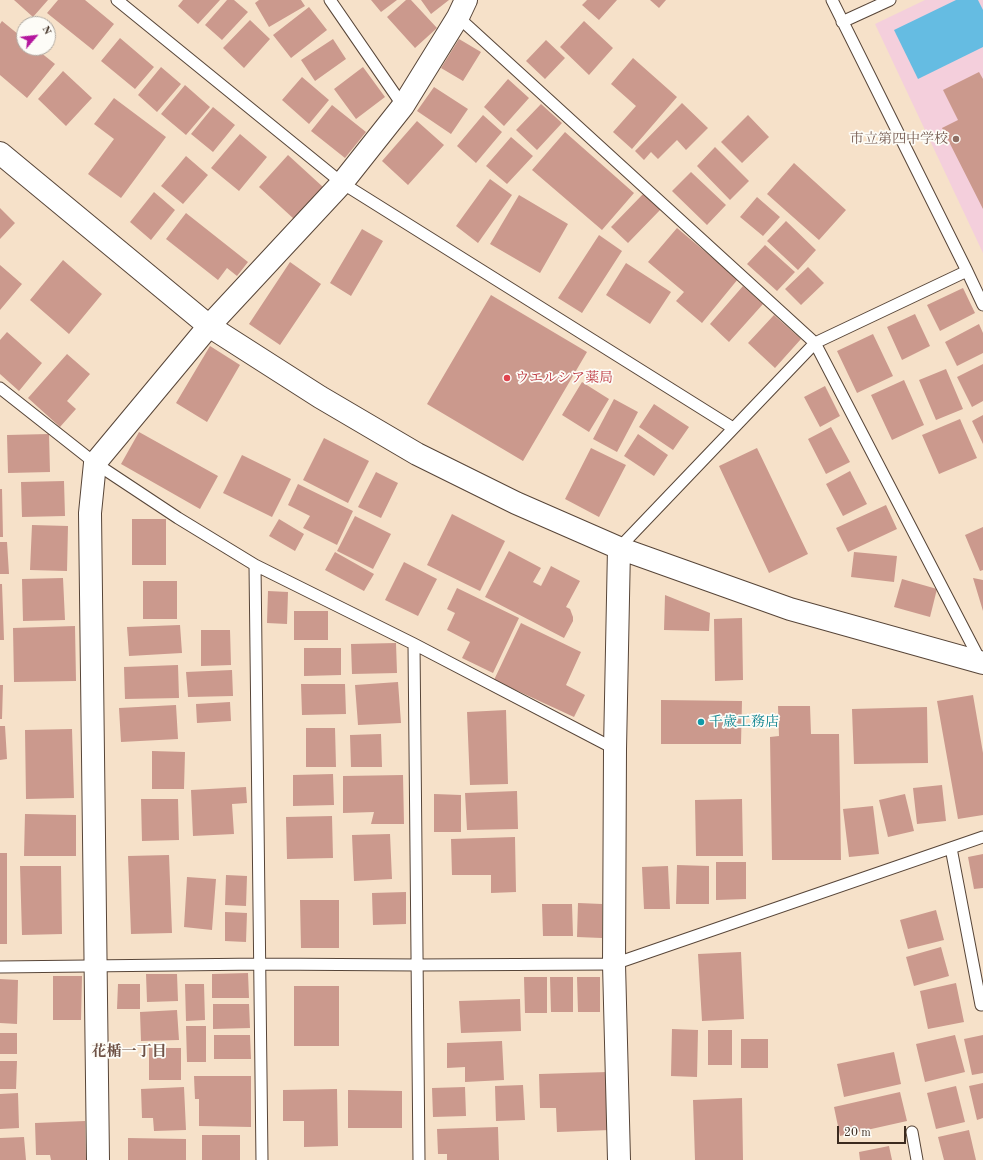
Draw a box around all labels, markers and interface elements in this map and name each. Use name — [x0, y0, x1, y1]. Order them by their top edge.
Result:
north arrow — [16, 16, 56, 56]
text: N — [39, 24, 53, 37]
place label: 市立第四中学校 — [850, 131, 948, 147]
marker: 市立第四中学校 — [951, 134, 961, 144]
place label: ウエルシア薬局 — [515, 370, 613, 386]
marker: ウエルシア薬局 — [502, 373, 512, 383]
place label: 千歳工務店 — [709, 714, 779, 730]
marker: 千歳工務店 — [696, 717, 706, 727]
district label: 花楯一丁目 — [92, 1043, 166, 1061]
scale bar — [839, 1118, 908, 1144]
text: 20 m — [844, 1127, 871, 1139]

